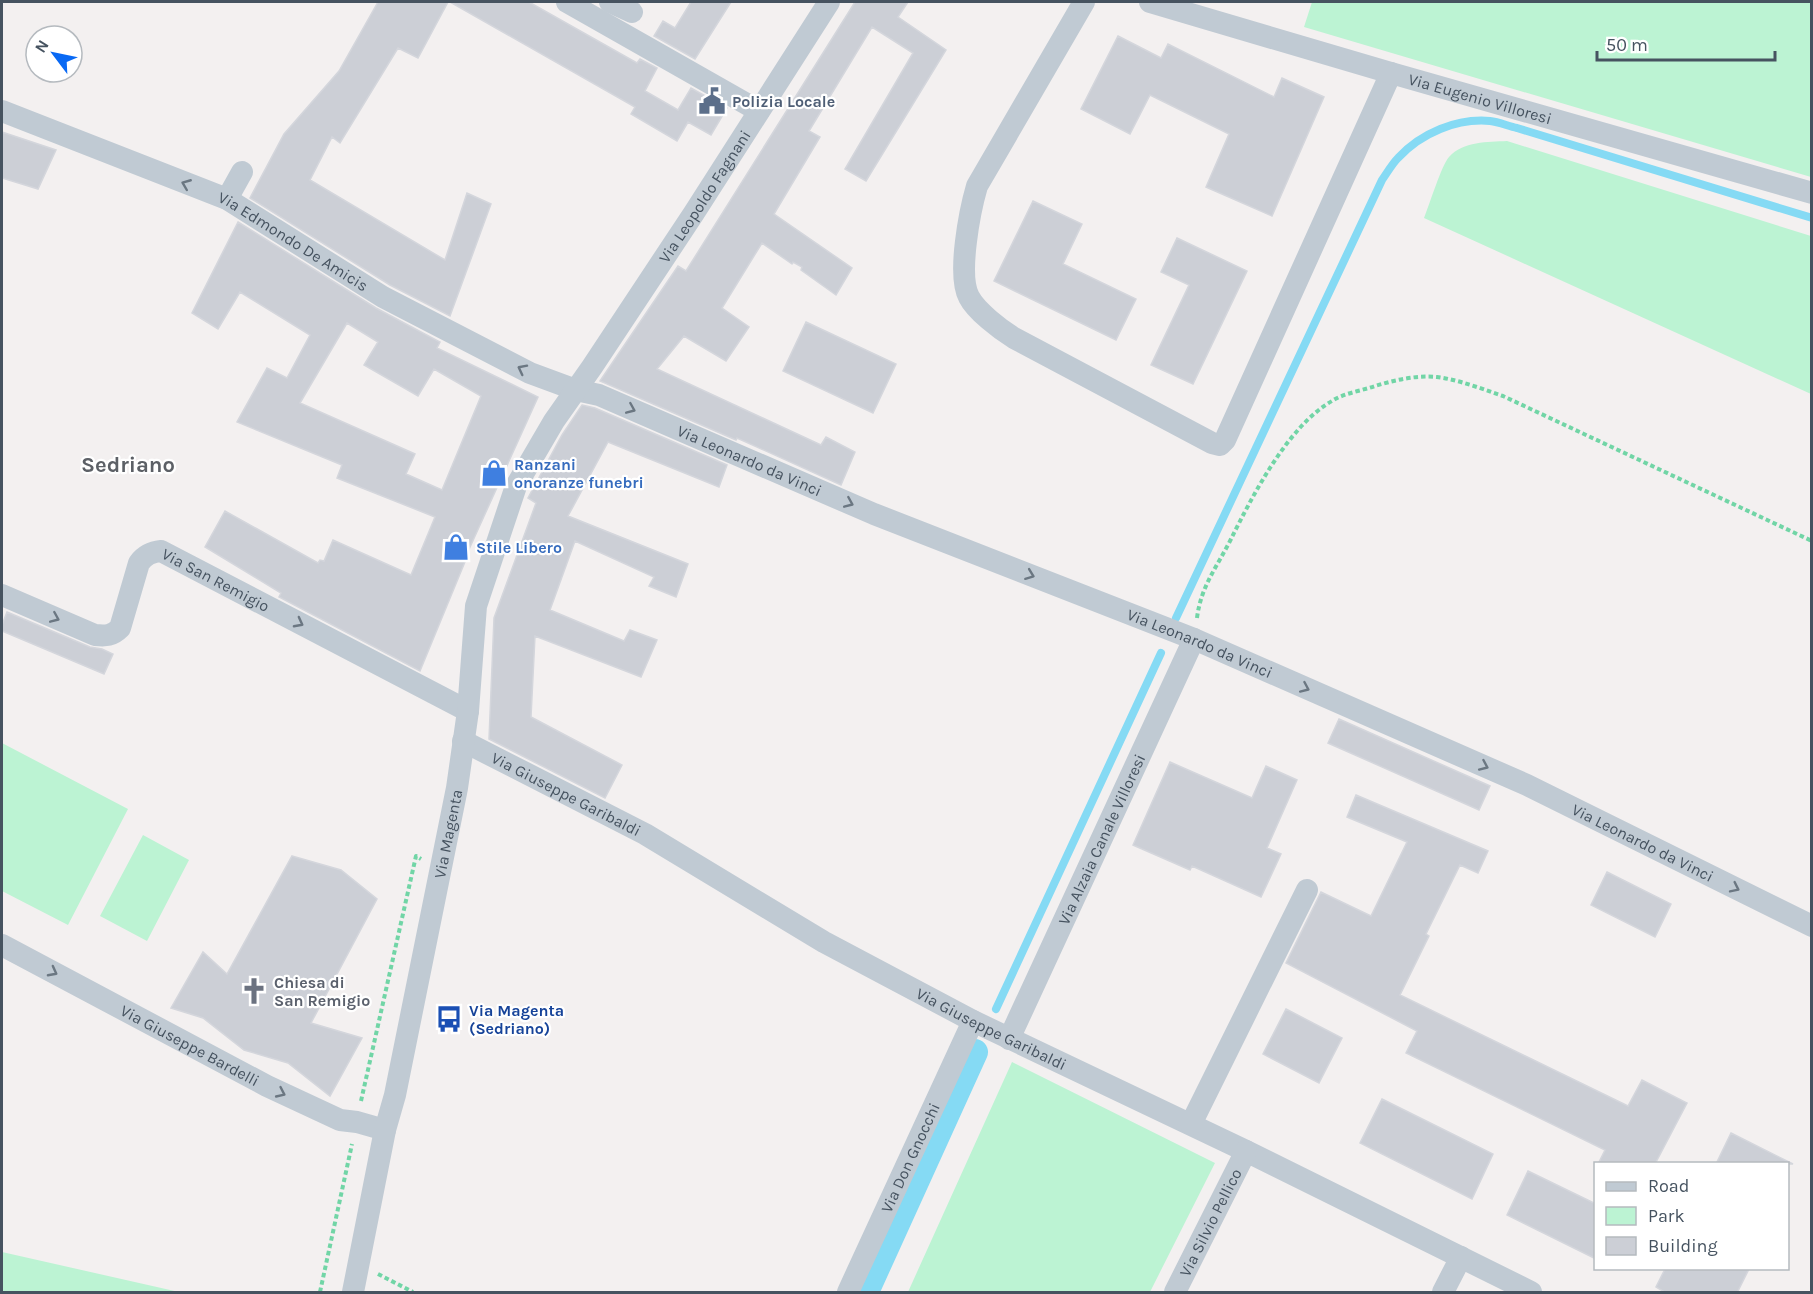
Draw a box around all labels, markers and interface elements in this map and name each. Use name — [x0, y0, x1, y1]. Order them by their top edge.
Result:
north arrow — [24, 24, 84, 84]
scale bar — [1597, 24, 1776, 62]
text: 50 m — [1606, 34, 1648, 56]
text: N — [31, 36, 53, 56]
street label: Via Eugenio Villoresi — [1406, 69, 1554, 128]
public building icon: Polizia Locale — [697, 86, 727, 116]
place label: Polizia Locale — [732, 92, 835, 111]
street label: Via Leopoldo Fagnani — [654, 126, 754, 266]
one-way arrow — [181, 178, 192, 191]
street label: Via Edmondo De Amicis — [216, 187, 372, 295]
one-way arrow — [517, 365, 528, 376]
one-way arrow — [625, 402, 636, 414]
street label: Via Leonardo da Vinci — [674, 421, 825, 500]
district label: Sedriano — [81, 452, 175, 478]
place label: Ranzani onoranze funebri — [514, 455, 644, 492]
shop icon: Ranzani onoranze funebri — [479, 458, 509, 488]
one-way arrow — [842, 496, 853, 508]
shop icon: Stile Libero — [441, 532, 471, 562]
place label: Stile Libero — [476, 538, 562, 557]
street label: Via San Remigio — [159, 544, 273, 616]
one-way arrow — [1024, 568, 1035, 580]
street label: Via Leonardo da Vinci — [1124, 604, 1275, 682]
one-way arrow — [49, 611, 60, 623]
one-way arrow — [293, 616, 303, 627]
one-way arrow — [1299, 681, 1310, 693]
street label: Via Giuseppe Garibaldi — [488, 748, 644, 840]
street label: Via Alzaia Canale Villoresi — [1054, 751, 1149, 928]
one-way arrow — [1477, 759, 1488, 771]
street label: Via Magenta — [429, 788, 466, 880]
street label: Via Leonardo da Vinci — [1569, 799, 1717, 885]
one-way arrow — [1728, 881, 1739, 892]
one-way arrow — [47, 965, 58, 977]
place label: Chiesa di San Remigio — [274, 973, 370, 1010]
church icon: Chiesa di San Remigio — [239, 976, 269, 1006]
street label: Via Giuseppe Garibaldi — [913, 983, 1070, 1074]
street label: Via Giuseppe Bardelli — [117, 1000, 263, 1090]
place label: Via Magenta (Sedriano) — [469, 1001, 564, 1038]
bus stop icon: Via Magenta (Sedriano) — [434, 1004, 464, 1034]
one-way arrow — [275, 1085, 286, 1097]
street label: Via Don Gnocchi — [876, 1100, 944, 1216]
legend — [1594, 1162, 1789, 1270]
street label: Via Silvio Pellico — [1175, 1165, 1245, 1280]
text: Road — [1648, 1175, 1689, 1197]
text: Park — [1648, 1205, 1685, 1227]
text: Building — [1648, 1235, 1718, 1257]

